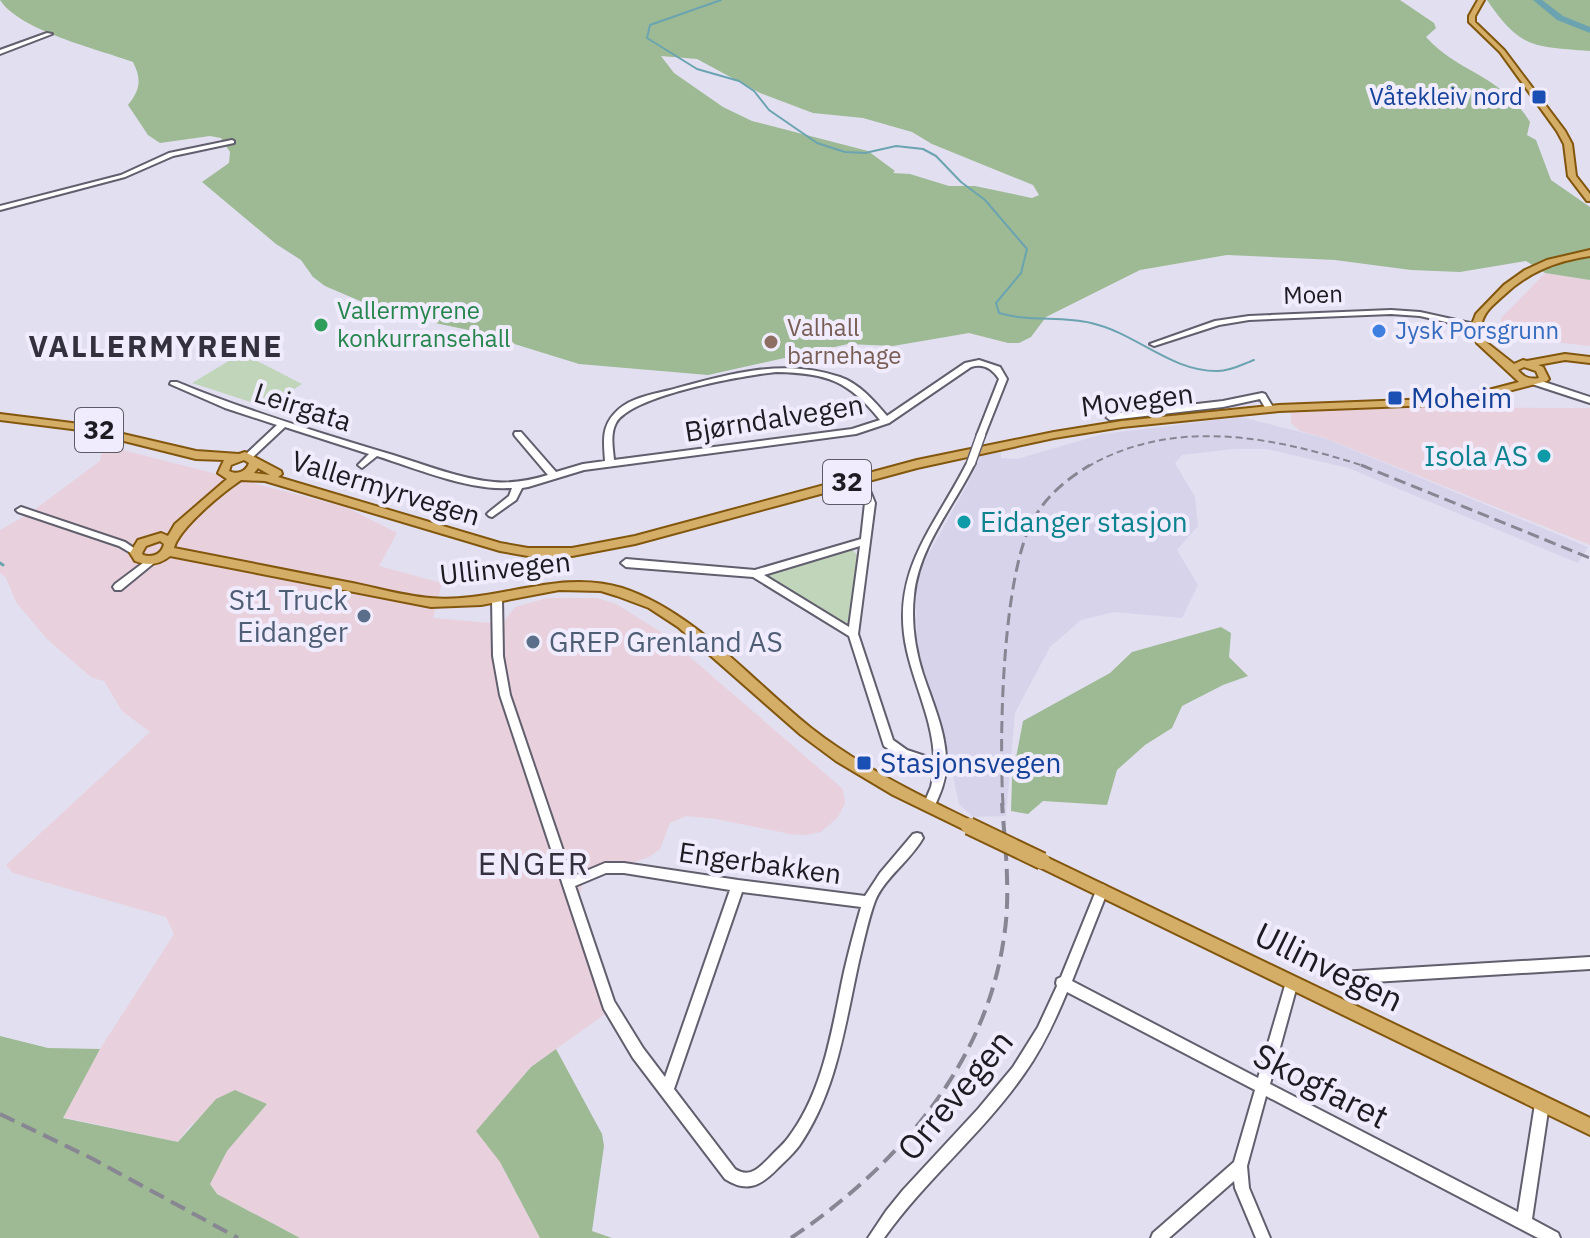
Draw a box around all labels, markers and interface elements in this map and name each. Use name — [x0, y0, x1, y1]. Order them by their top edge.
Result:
place label: Våtekleiv nord — [1369, 80, 1523, 112]
marker: Våtekleiv nord — [1530, 88, 1548, 106]
street label: Moen — [1283, 277, 1343, 311]
place label: Vallermyrene konkurransehall — [337, 294, 511, 354]
place label: Valhall barnehage — [787, 311, 902, 371]
place label: Jysk Porsgrunn — [1395, 314, 1559, 346]
marker: Vallermyrene konkurransehall — [312, 316, 330, 334]
marker: Jysk Porsgrunn — [1370, 322, 1388, 340]
district label: VALLERMYRENE — [28, 326, 284, 365]
marker: Valhall barnehage — [762, 333, 780, 351]
street label: Leirgata — [250, 373, 357, 440]
street label: Movegen — [1079, 374, 1195, 425]
place label: Moheim — [1411, 379, 1512, 416]
street label: Bjørndalvegen — [682, 385, 866, 450]
marker: Moheim — [1386, 389, 1404, 407]
road number: 32 — [75, 408, 123, 452]
place label: Isola AS — [1424, 437, 1528, 474]
street label: Vallermyrvegen — [287, 441, 485, 534]
marker: Isola AS — [1535, 447, 1553, 465]
road number: 32 — [823, 460, 871, 504]
place label: Eidanger stasjon — [980, 503, 1188, 540]
marker: Eidanger stasjon — [955, 513, 973, 531]
street label: Ullinvegen — [438, 542, 572, 593]
place label: St1 Truck Eidanger — [229, 581, 348, 650]
marker: St1 Truck Eidanger — [355, 607, 373, 625]
place label: GREP Grenland AS — [549, 623, 783, 660]
marker: GREP Grenland AS — [524, 633, 542, 651]
place label: Stasjonsvegen — [880, 744, 1061, 781]
marker: Stasjonsvegen — [855, 754, 873, 772]
street label: Engerbakken — [676, 833, 844, 892]
district label: ENGER — [478, 842, 590, 884]
street label: Ullinvegen — [1248, 911, 1411, 1021]
street label: Orrevegen — [887, 1020, 1022, 1169]
street label: Skogfaret — [1246, 1032, 1397, 1138]

